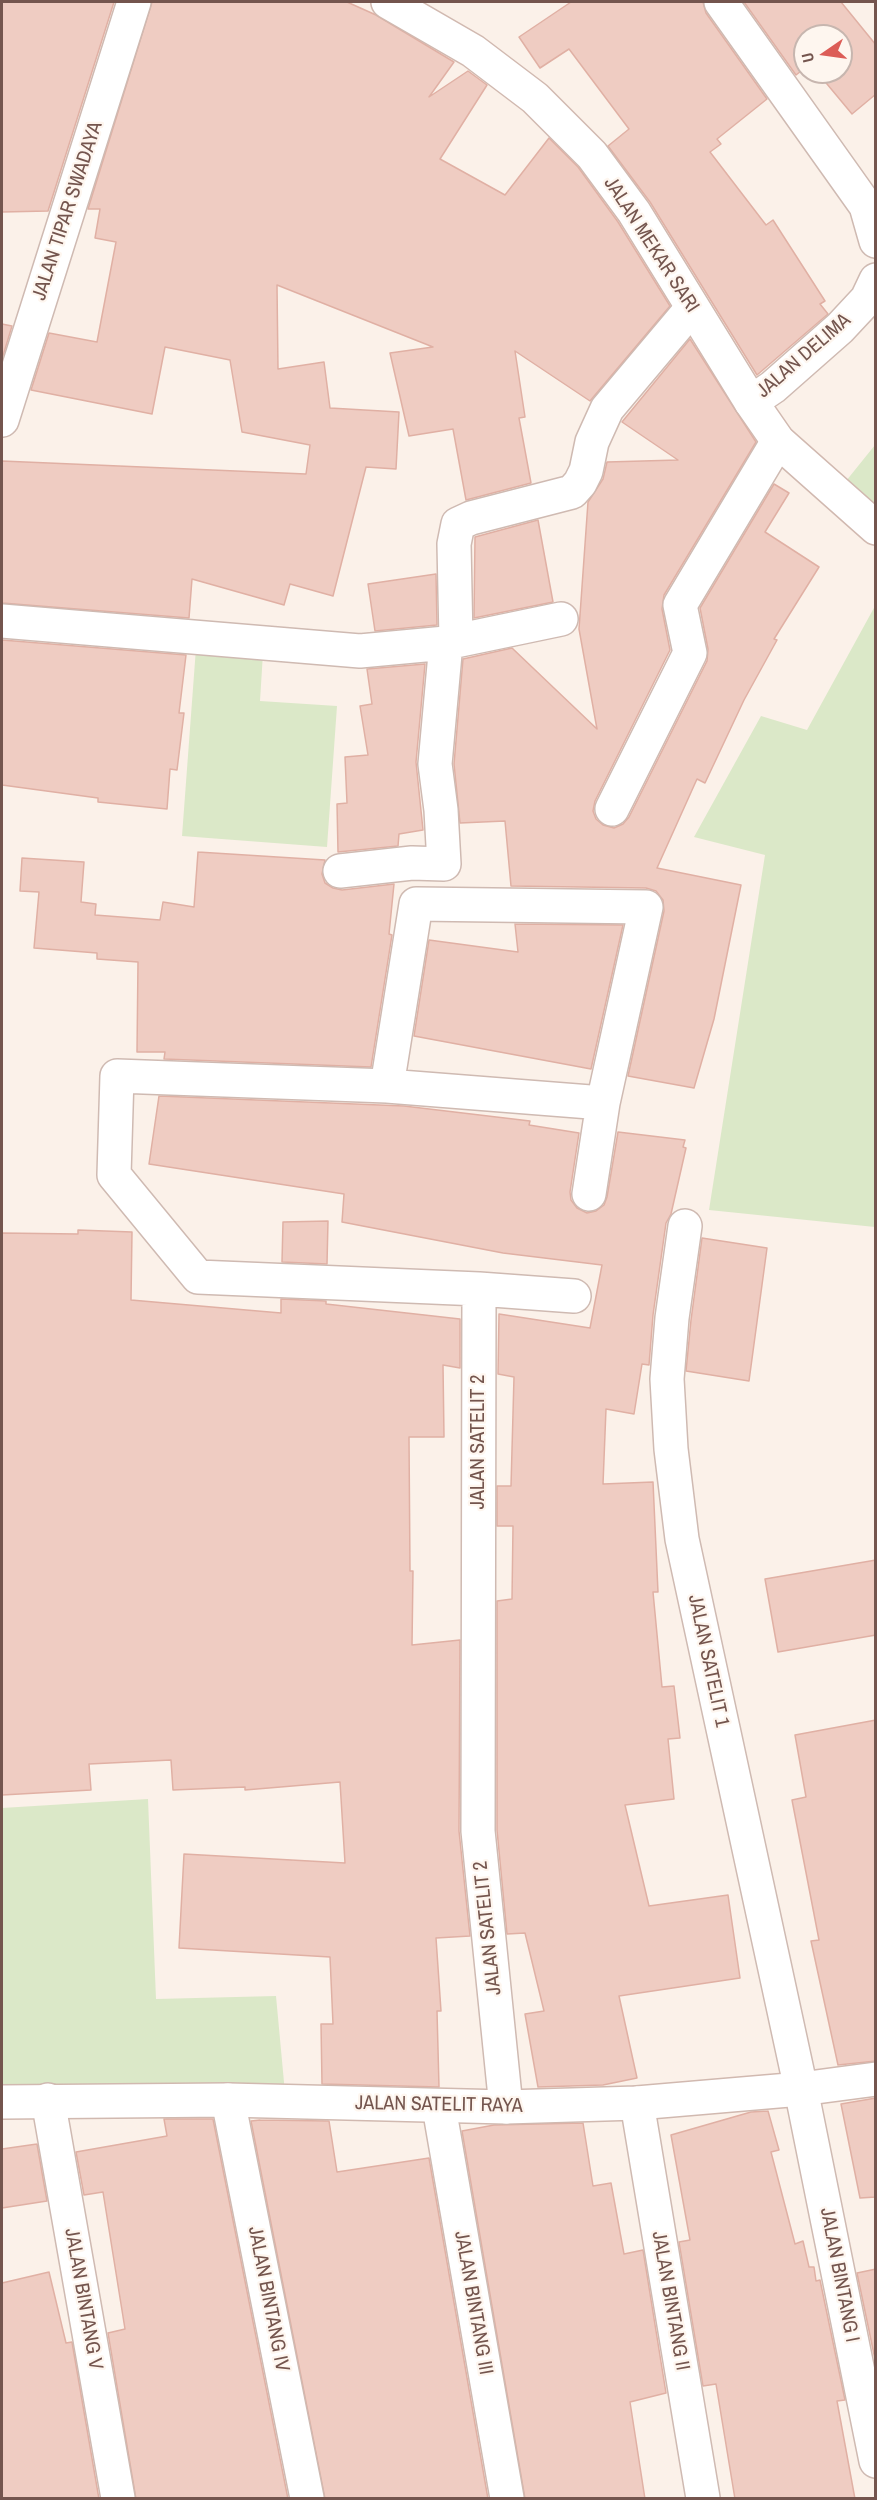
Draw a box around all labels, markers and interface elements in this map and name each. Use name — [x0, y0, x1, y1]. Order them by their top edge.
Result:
north arrow — [793, 24, 853, 84]
text: U — [796, 51, 819, 65]
street label: JALAN TIPAR SWADAYA — [28, 119, 108, 303]
street label: JALAN MEKAR SARI — [598, 173, 704, 317]
street label: JALAN DELIMA — [752, 309, 856, 403]
street label: JALAN SATELIT 2 — [467, 1375, 491, 1509]
street label: JALAN SATELIT 1 — [682, 1593, 734, 1729]
street label: JALAN SATELIT 2 — [469, 1860, 507, 1996]
street label: JALAN SATELIT RAYA — [355, 2092, 523, 2118]
street label: JALAN BINTANG I — [814, 2206, 864, 2344]
street label: JALAN BINTANG IV — [242, 2224, 294, 2374]
street label: JALAN BINTANG V — [59, 2227, 107, 2371]
street label: JALAN BINTANG III — [449, 2229, 497, 2377]
street label: JALAN BINTANG II — [646, 2229, 694, 2373]

